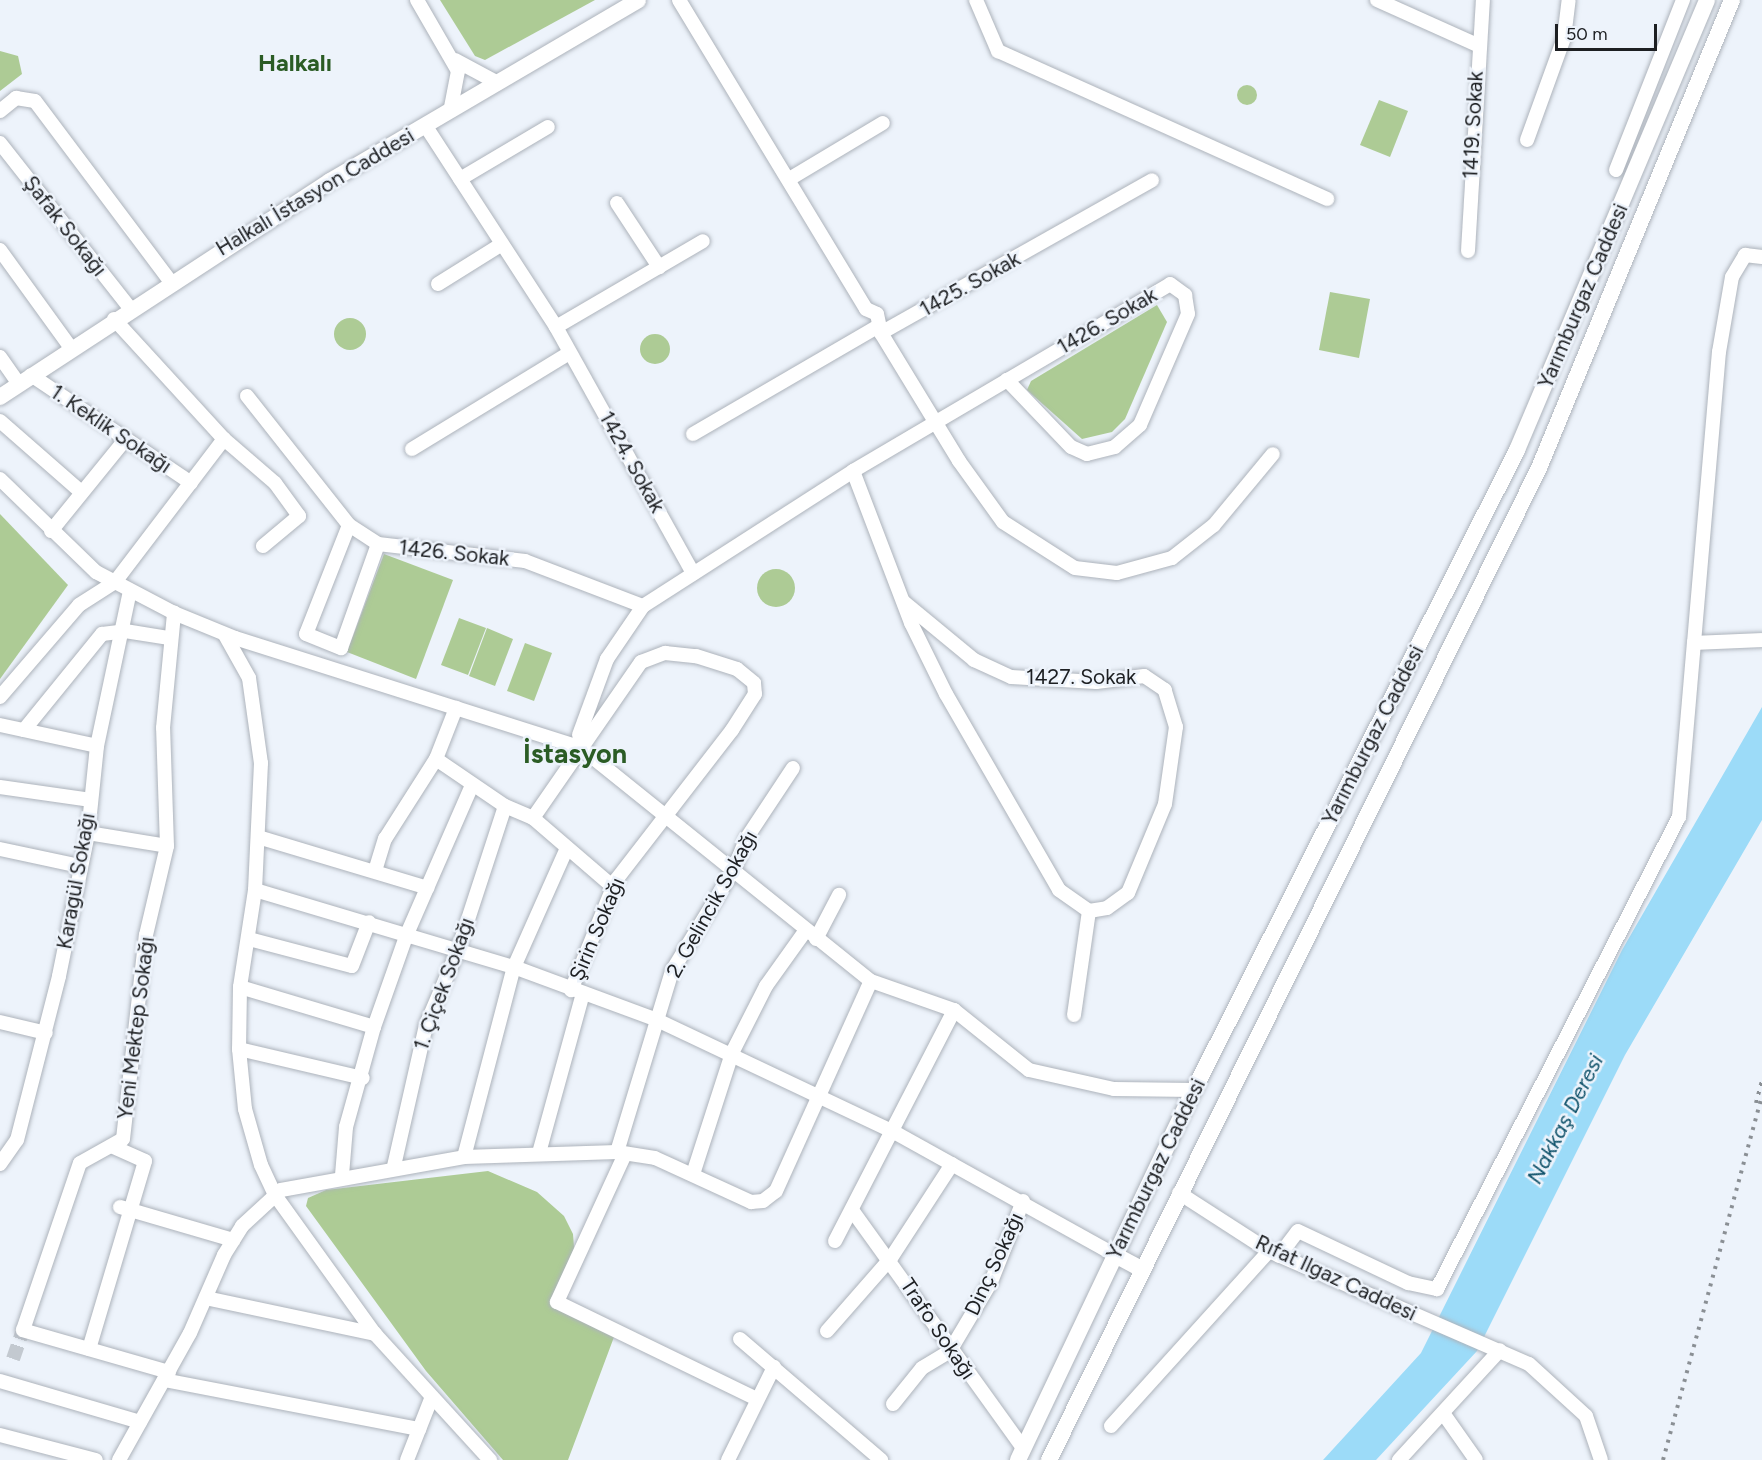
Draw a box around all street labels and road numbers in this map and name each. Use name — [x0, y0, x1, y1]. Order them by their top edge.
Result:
street label: 1419. Sokak — [1458, 71, 1488, 179]
street label: Halkalı İstasyon Caddesi — [211, 123, 419, 261]
street label: Şafak Sokağı — [18, 171, 112, 281]
street label: Yarımburgaz Caddesi — [1533, 200, 1633, 392]
street label: 1425. Sokak — [915, 246, 1025, 322]
street label: 1426. Sokak — [1053, 282, 1161, 360]
street label: 1. Keklik Sokağı — [46, 379, 176, 479]
street label: 1424. Sokak — [594, 407, 670, 517]
street label: 1426. Sokak — [398, 535, 510, 571]
street label: Yarımburgaz Caddesi — [1317, 641, 1429, 829]
street label: 1427. Sokak — [1026, 664, 1136, 690]
street label: Karagül Sokağı — [52, 811, 100, 951]
street label: 2. Gelincik Sokağı — [661, 826, 763, 982]
street label: Şirin Sokağı — [564, 874, 630, 984]
street label: 1. Çiçek Sokağı — [408, 914, 480, 1054]
street label: Yeni Mektep Sokağı — [112, 935, 160, 1121]
street label: Yarımburgaz Caddesi — [1101, 1074, 1211, 1264]
street label: Dinç Sokağı — [959, 1209, 1029, 1319]
street label: Rıfat Ilgaz Caddesi — [1251, 1230, 1421, 1326]
street label: Trafo Sokağı — [895, 1274, 981, 1384]

